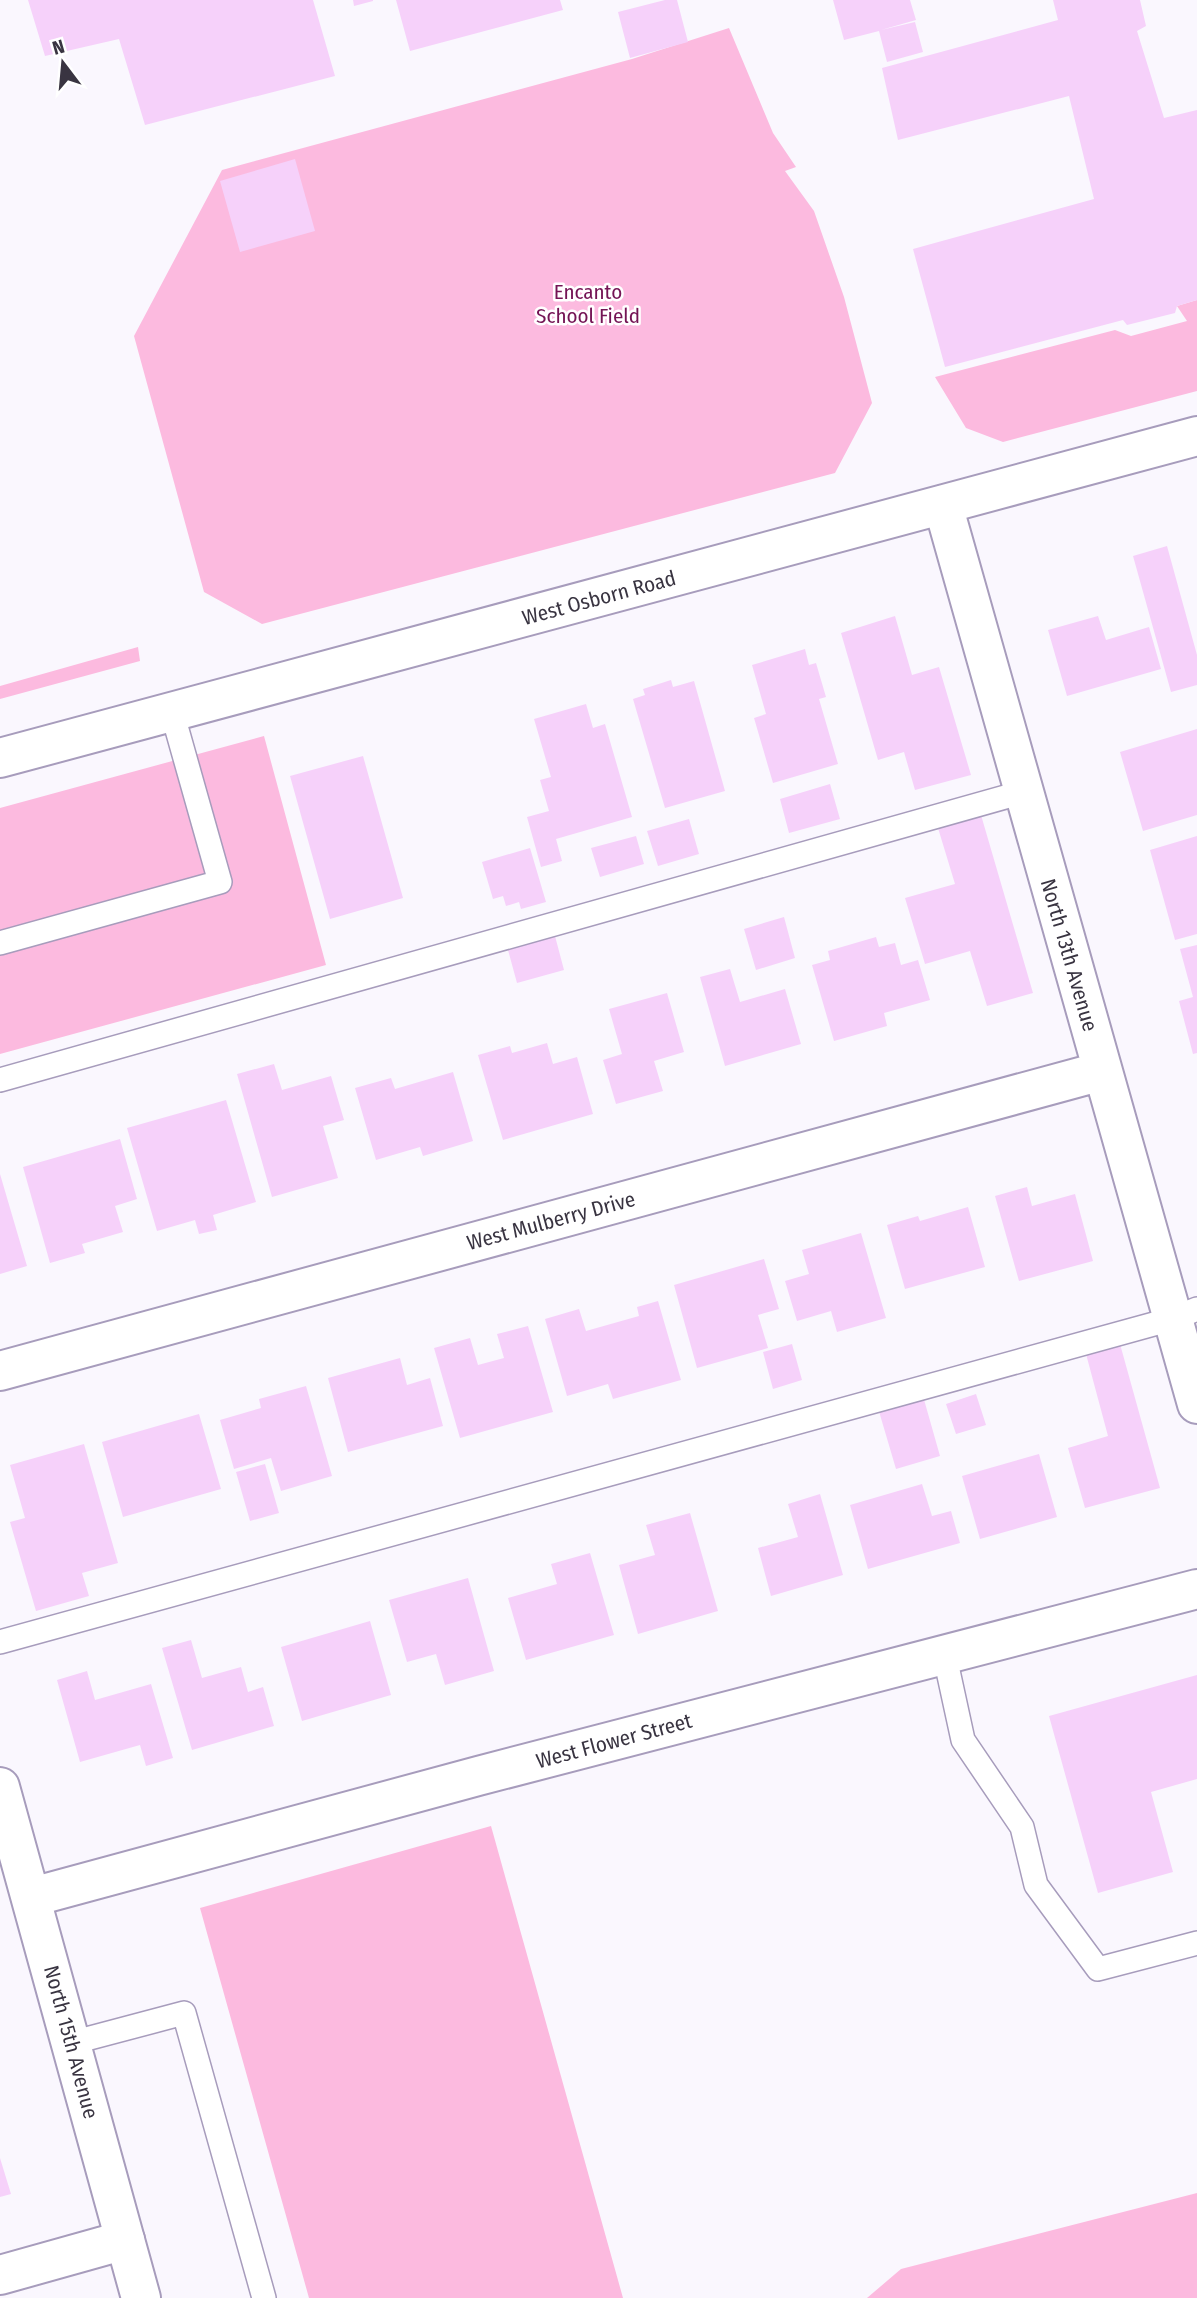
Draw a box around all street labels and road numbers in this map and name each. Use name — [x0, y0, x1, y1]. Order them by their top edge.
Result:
street label: West Osborn Road — [519, 565, 679, 631]
street label: North 13th Avenue — [1035, 876, 1103, 1034]
street label: West Mulberry Drive — [464, 1186, 638, 1256]
street label: West Flower Street — [533, 1708, 695, 1774]
street label: North 15th Avenue — [38, 1962, 104, 2122]

